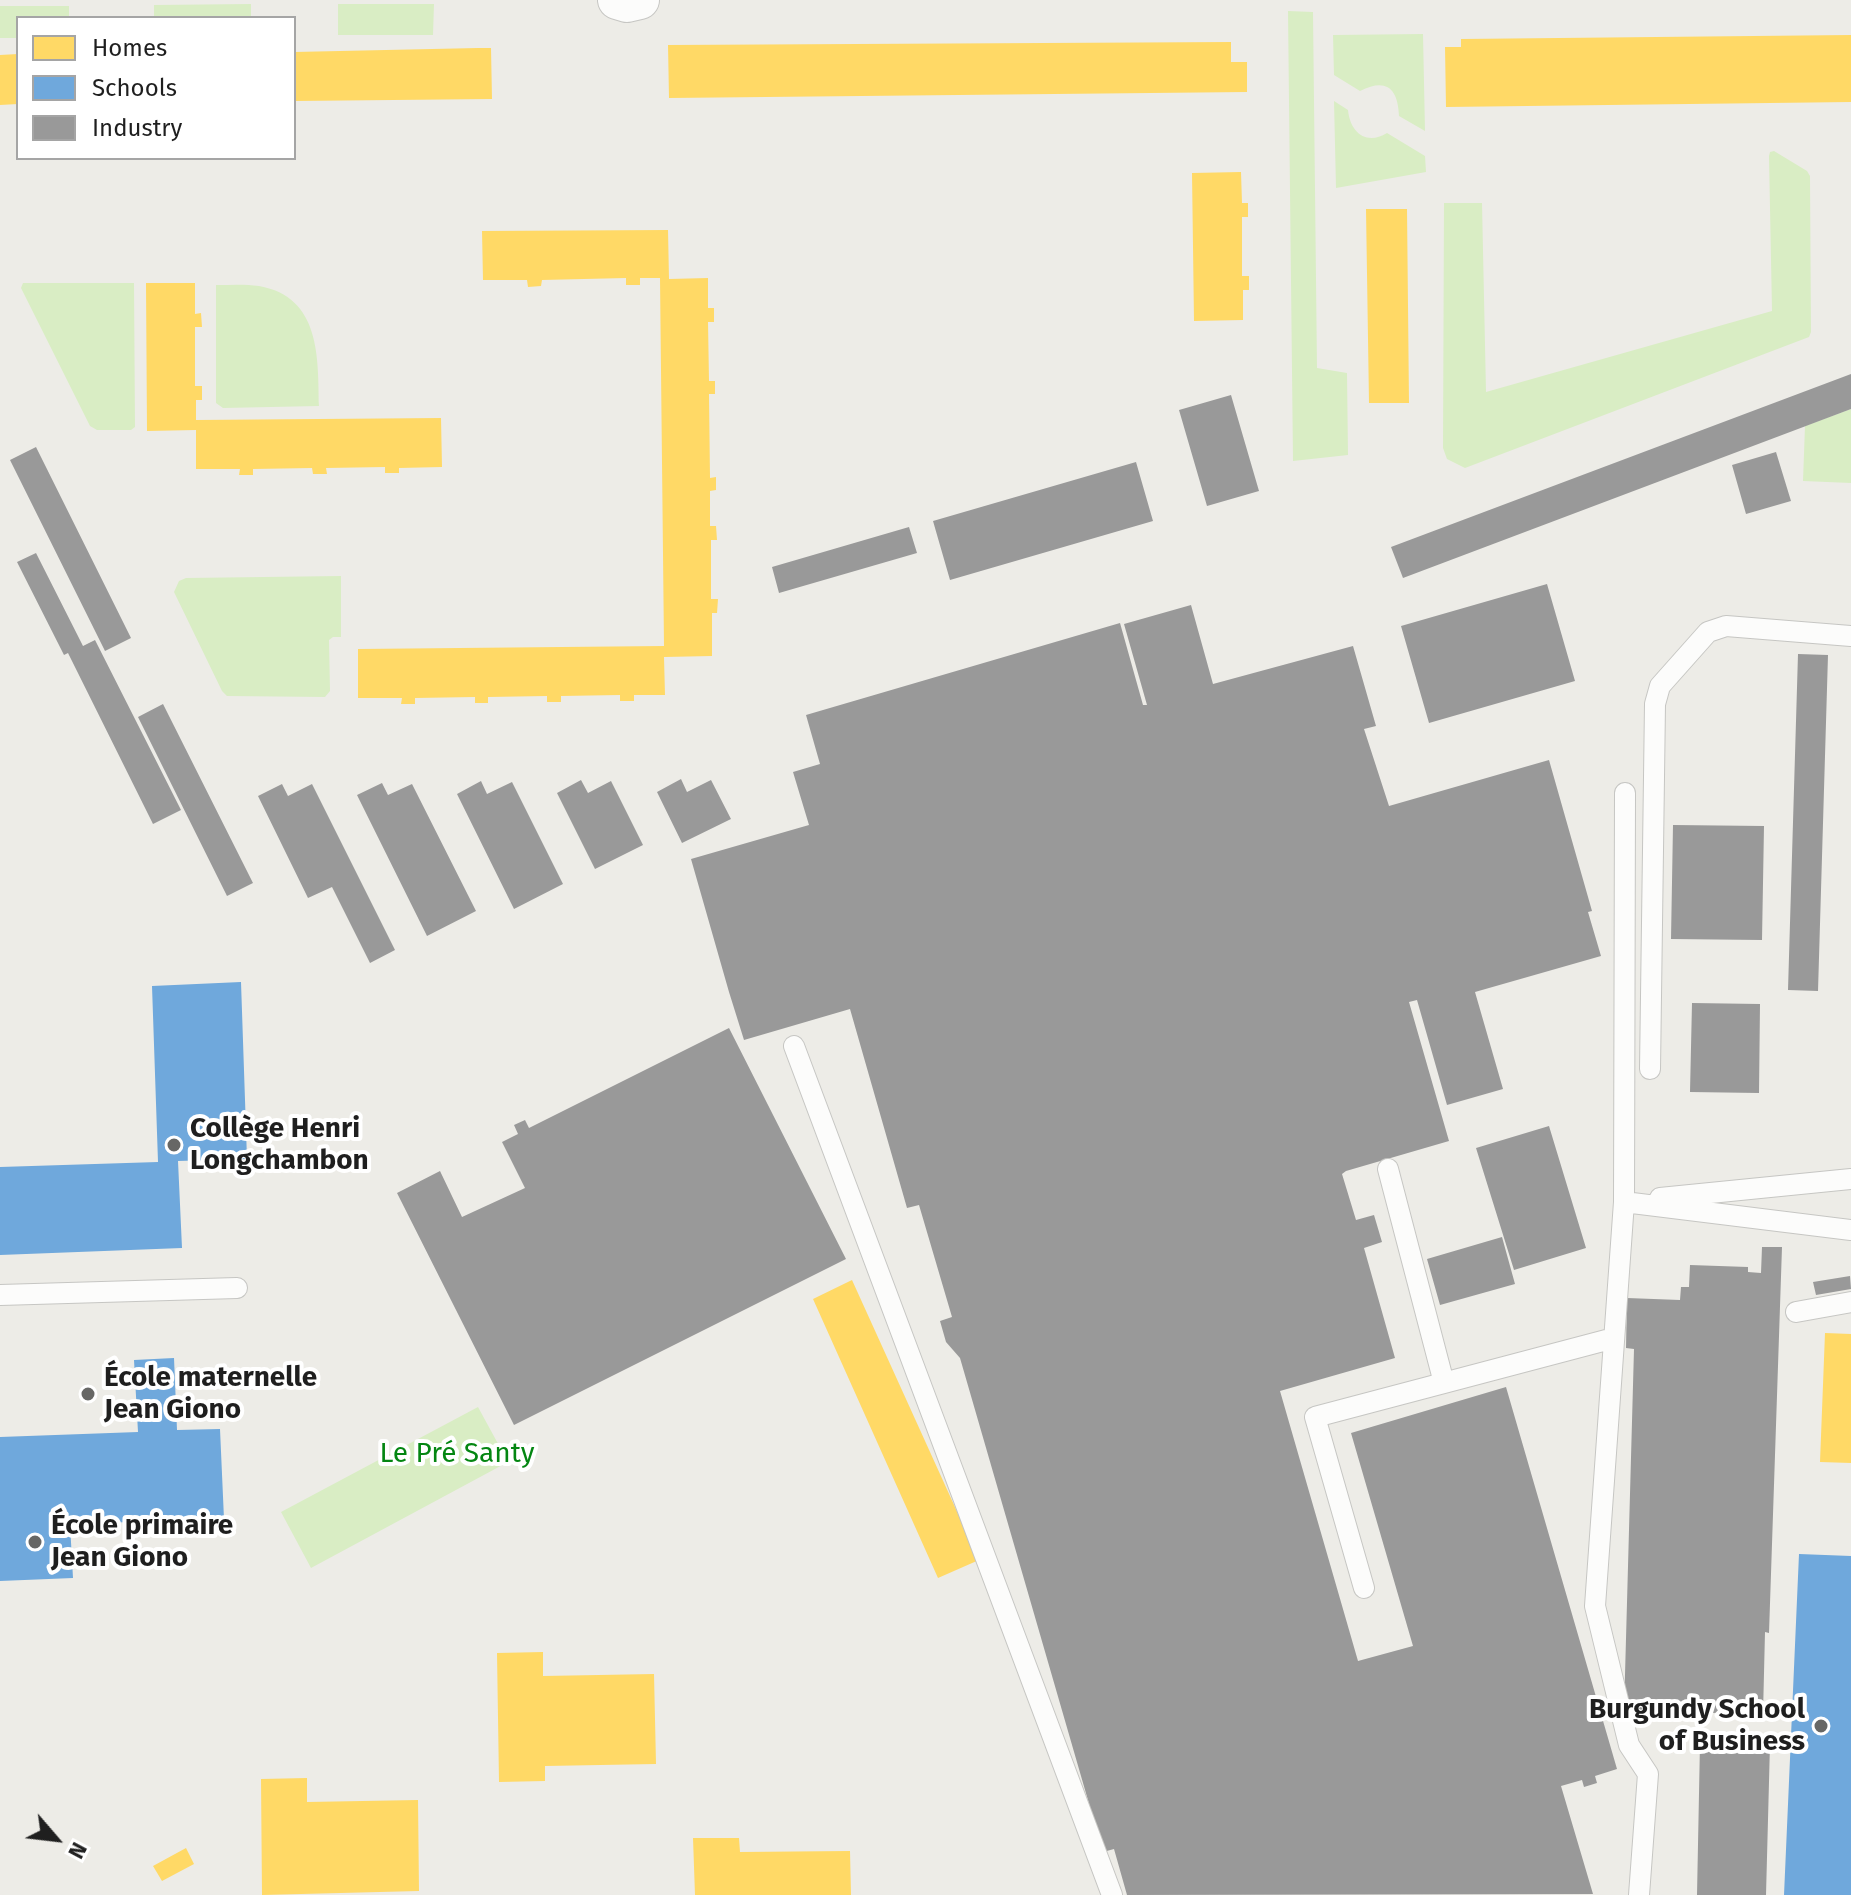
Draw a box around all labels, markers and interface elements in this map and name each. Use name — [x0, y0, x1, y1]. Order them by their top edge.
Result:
legend — [16, 16, 296, 160]
text: Homes — [92, 34, 167, 62]
text: Schools — [92, 74, 177, 102]
text: Industry — [92, 114, 182, 142]
place label: Collège Henri Longchambon — [190, 1112, 369, 1178]
marker: Collège Henri Longchambon — [165, 1136, 183, 1154]
place label: École maternelle Jean Giono — [104, 1361, 317, 1427]
marker: École maternelle Jean Giono — [79, 1385, 97, 1403]
park label: Le Pré Santy — [380, 1437, 534, 1471]
place label: École primaire Jean Giono — [51, 1509, 233, 1575]
marker: École primaire Jean Giono — [26, 1533, 44, 1551]
place label: Burgundy School of Business — [1589, 1693, 1805, 1759]
marker: Burgundy School of Business — [1812, 1717, 1830, 1735]
north arrow — [16, 1799, 96, 1879]
text: N — [62, 1838, 93, 1863]

